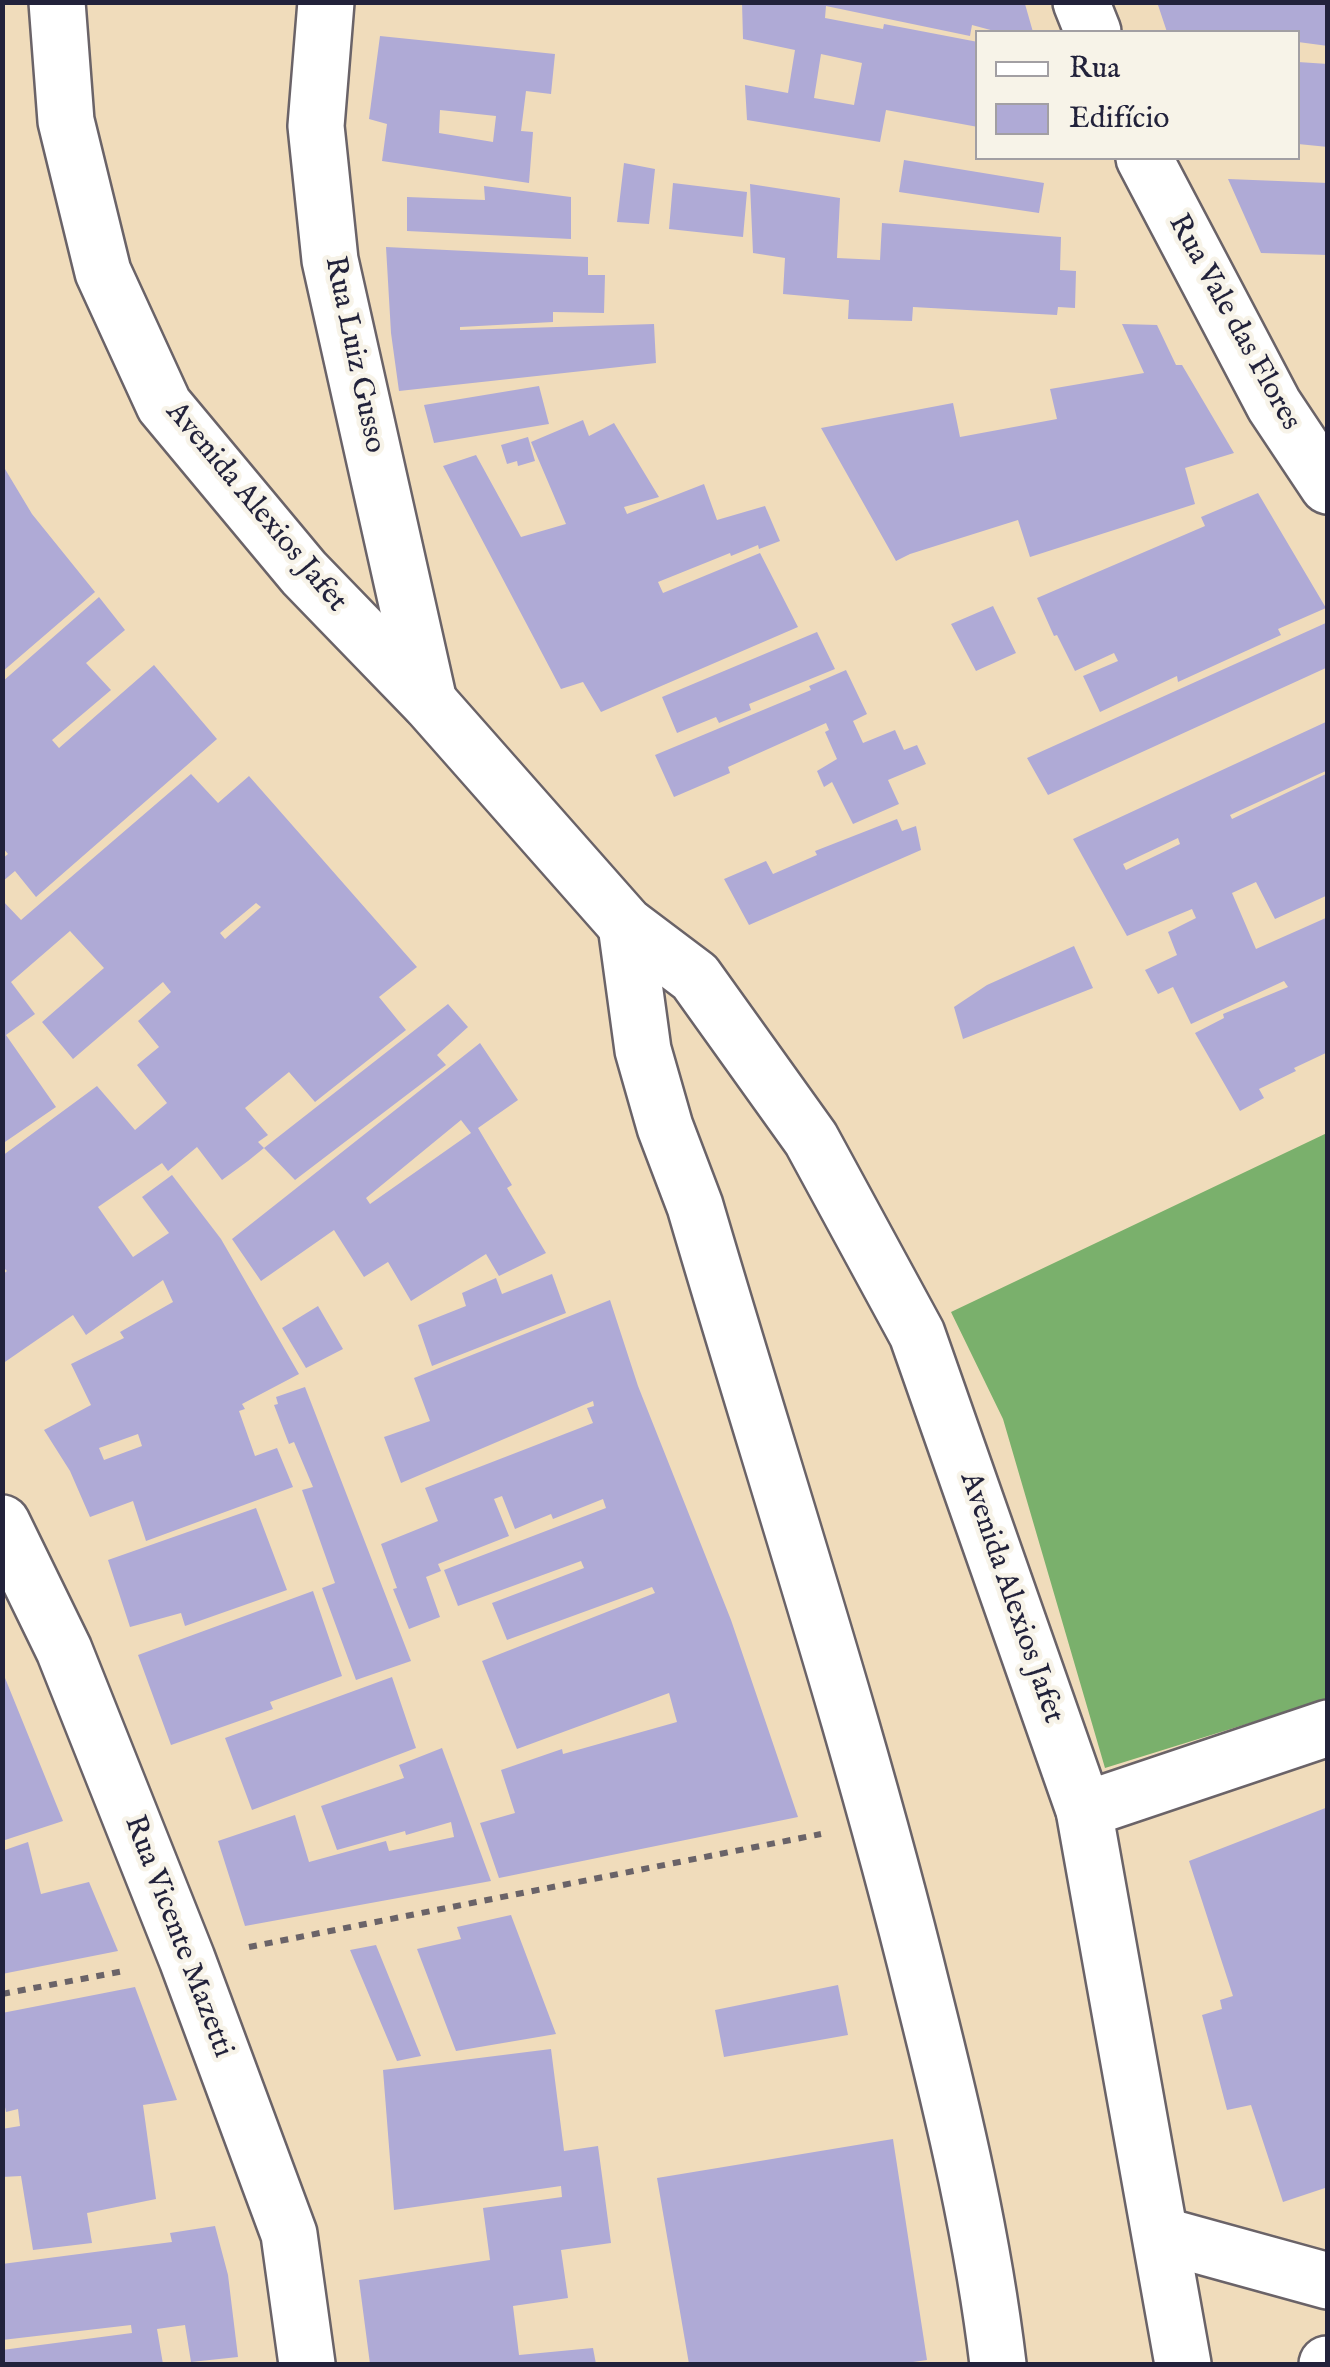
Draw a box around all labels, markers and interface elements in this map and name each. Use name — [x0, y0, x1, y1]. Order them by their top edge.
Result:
legend — [975, 30, 1300, 160]
text: Rua — [1069, 50, 1120, 88]
text: Edifício — [1069, 100, 1170, 138]
street label: Rua Vale das Flores — [1159, 209, 1307, 437]
street label: Rua Luiz Gusso — [315, 254, 391, 456]
street label: Avenida Alexios Jafet — [157, 396, 353, 620]
street label: Avenida Alexios Jafet — [950, 1468, 1070, 1728]
street label: Rua Vicente Mazetti — [114, 1811, 240, 2063]

